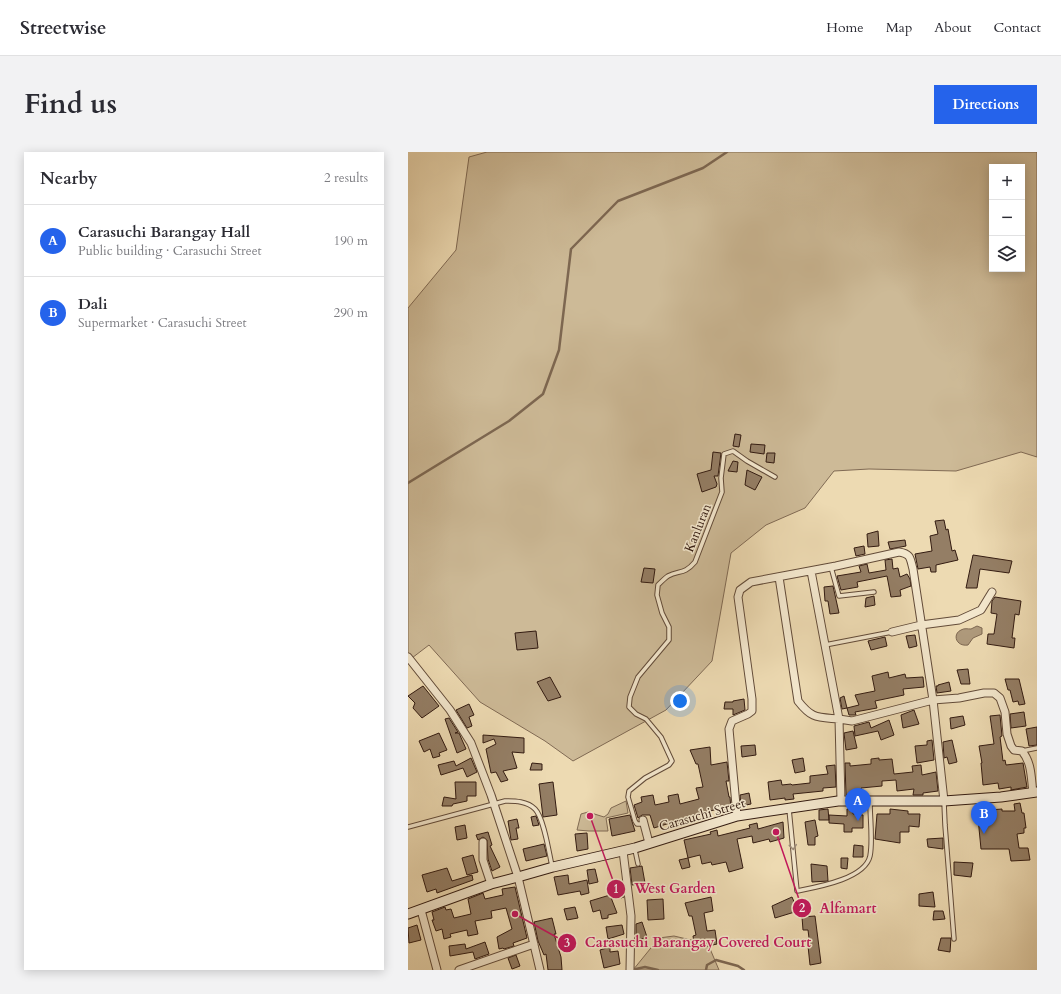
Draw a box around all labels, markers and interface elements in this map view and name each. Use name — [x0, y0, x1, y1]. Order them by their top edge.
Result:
text: Streetwise — [20, 15, 107, 41]
text: Home — [826, 18, 864, 37]
text: Map — [886, 18, 912, 37]
text: About — [934, 18, 971, 37]
text: Contact — [993, 18, 1041, 37]
text: Find us — [24, 85, 117, 123]
button: Directions — [934, 85, 1037, 124]
map controls — [989, 164, 1025, 272]
button: + — [989, 164, 1025, 200]
text: Nearby — [40, 167, 97, 190]
text: 2 results — [324, 169, 368, 187]
button: − — [989, 200, 1025, 236]
text: Carasuchi Barangay Hall — [78, 222, 250, 242]
text: A — [48, 232, 58, 250]
text: 190 m — [334, 232, 368, 250]
button: layers — [989, 236, 1025, 272]
text: Public building · Carasuchi Street — [78, 242, 262, 260]
text: Dali — [78, 294, 107, 314]
text: B — [48, 304, 58, 322]
text: 290 m — [334, 304, 368, 322]
text: Supermarket · Carasuchi Street — [78, 314, 247, 332]
street label: Kanluran — [680, 500, 716, 555]
your location — [670, 691, 690, 711]
pin: A — [845, 788, 871, 821]
street label: Carasuchi Street — [657, 794, 747, 836]
pin: B — [971, 801, 997, 834]
one-way arrow — [788, 844, 797, 850]
callout: West Garden — [606, 876, 724, 902]
text: West Garden — [633, 879, 716, 898]
text: 1 — [613, 881, 619, 897]
callout: Alfamart — [792, 895, 884, 921]
text: Alfamart — [820, 899, 876, 918]
text: 2 — [799, 900, 805, 916]
callout: Carasuchi Barangay Covered Court — [557, 930, 819, 956]
text: Carasuchi Barangay Covered Court — [585, 933, 811, 952]
text: 3 — [564, 935, 570, 951]

